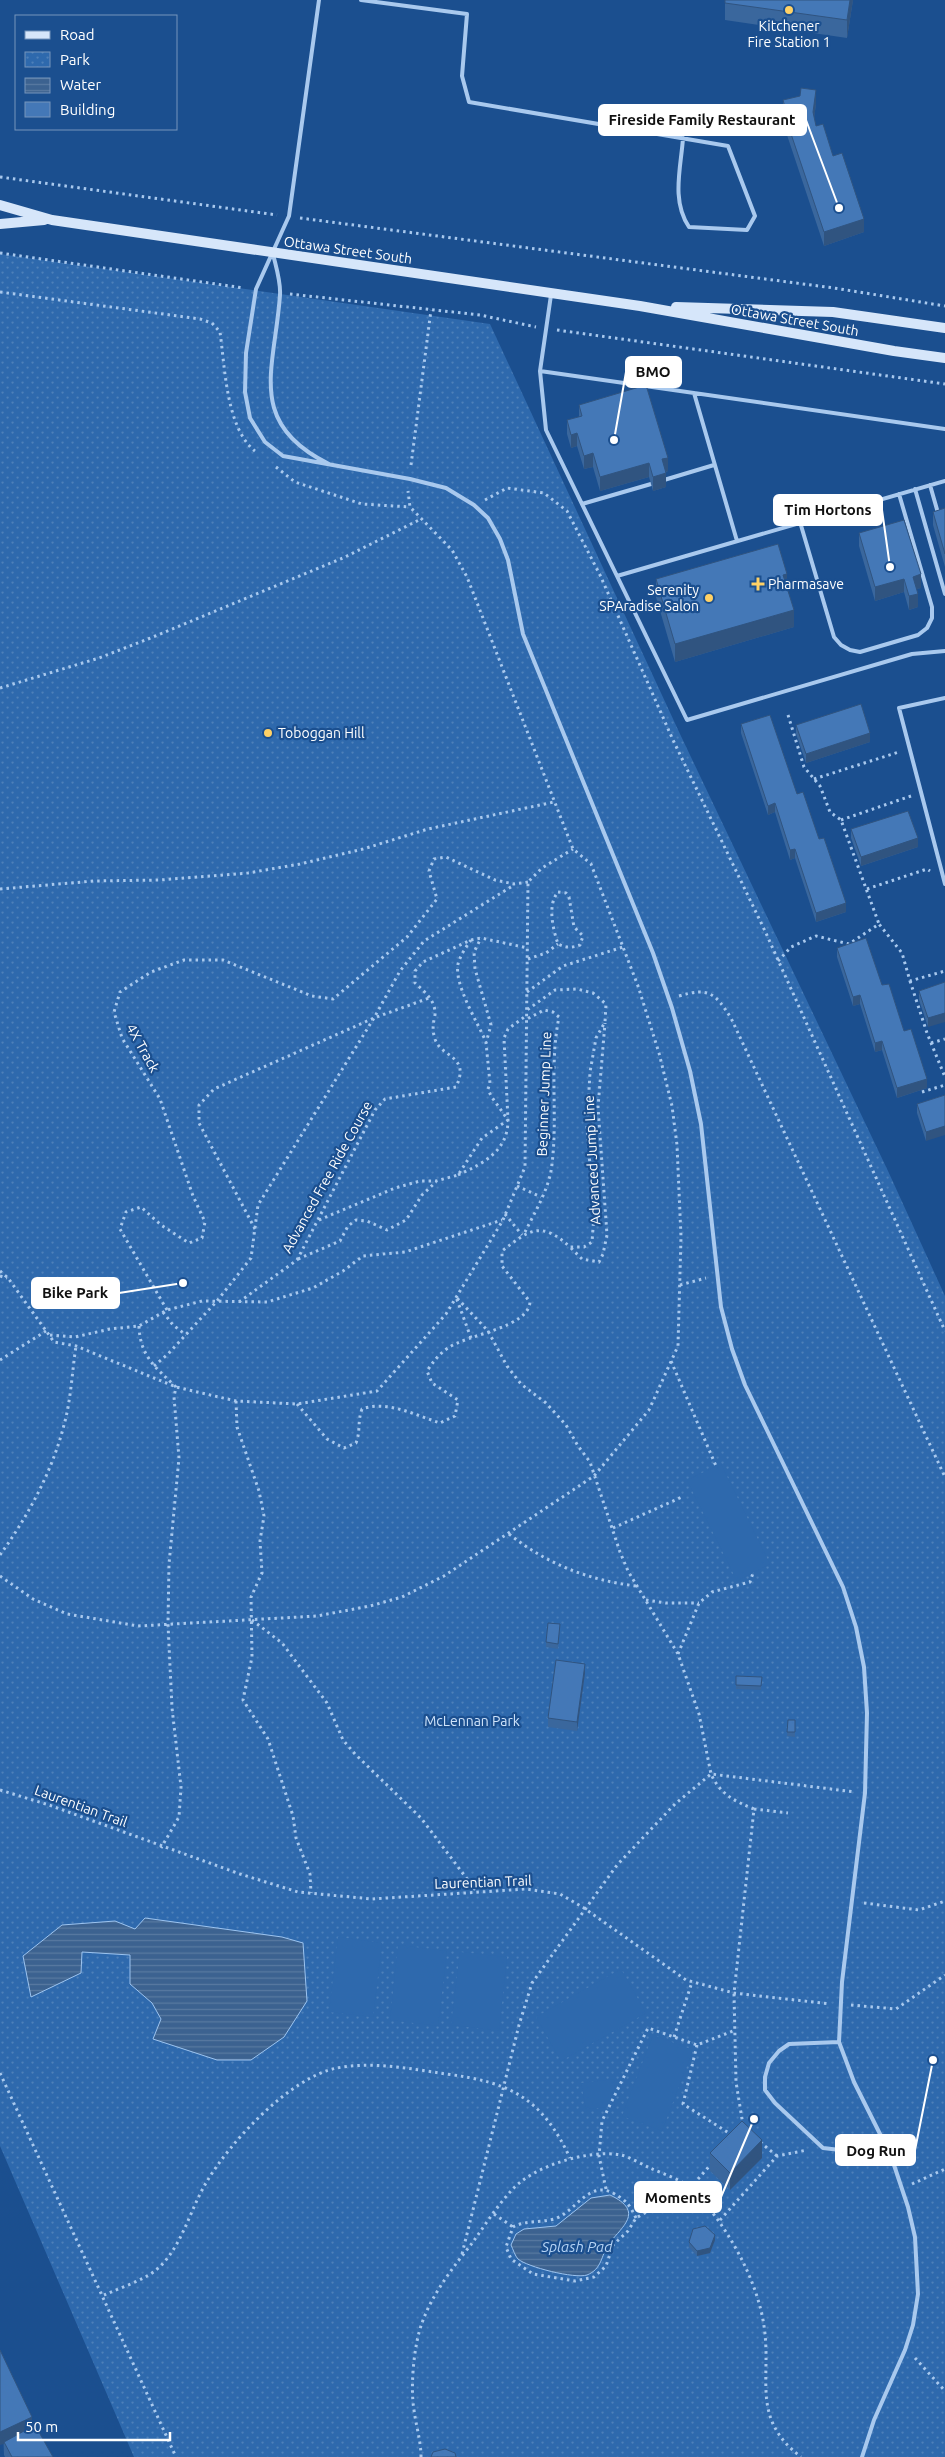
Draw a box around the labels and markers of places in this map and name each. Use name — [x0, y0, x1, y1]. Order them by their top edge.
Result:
marker: Kitchener Fire Station 1 — [783, 4, 795, 16]
place label: Kitchener Fire Station 1 — [747, 18, 831, 50]
callout: Fireside Family Restaurant — [599, 105, 806, 135]
callout: BMO — [626, 357, 681, 387]
callout: Tim Hortons — [774, 495, 882, 525]
place label: Pharmasave — [768, 576, 844, 592]
marker: Pharmasave — [752, 578, 764, 590]
place label: Serenity SPAradise Salon — [599, 582, 699, 614]
marker: Serenity SPAradise Salon — [703, 592, 715, 604]
place label: Toboggan Hill — [278, 725, 365, 741]
marker: Toboggan Hill — [262, 727, 274, 739]
callout: Bike Park — [32, 1278, 119, 1308]
callout: Dog Run — [836, 2135, 915, 2165]
callout: Moments — [635, 2182, 721, 2212]

